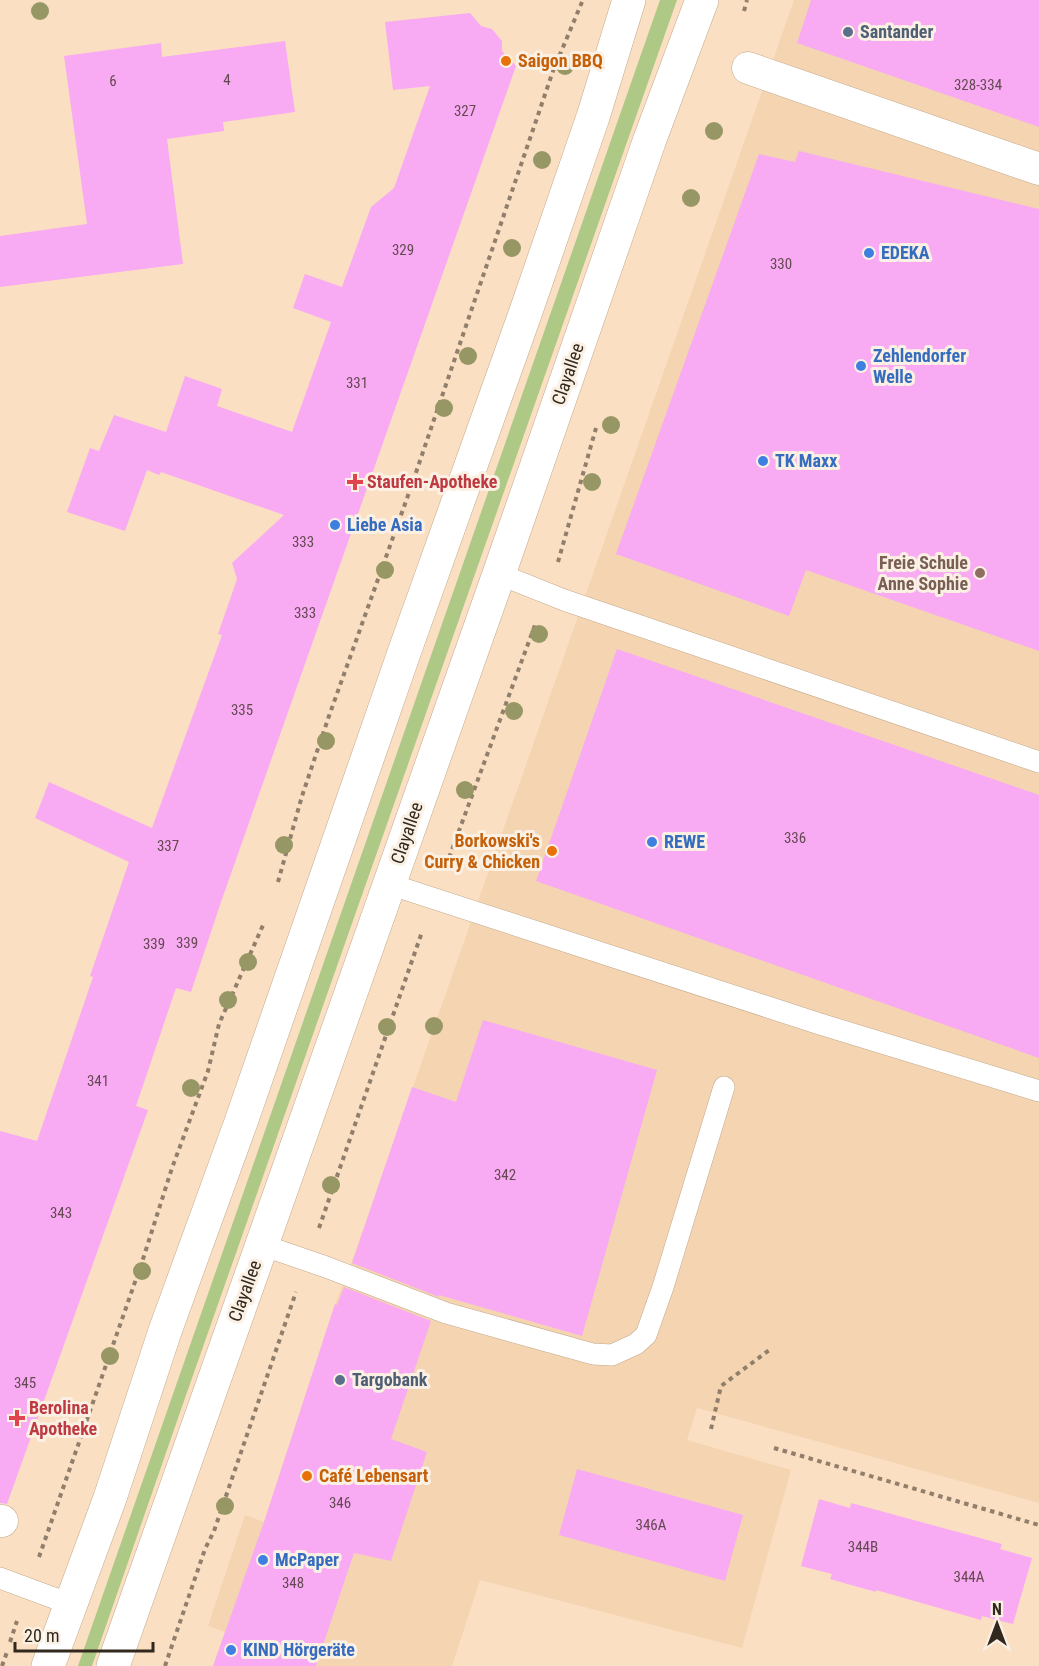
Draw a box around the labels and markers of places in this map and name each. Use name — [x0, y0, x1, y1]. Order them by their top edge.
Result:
place label: Santander — [860, 21, 933, 42]
marker: Santander — [841, 25, 855, 39]
place label: Saigon BBQ — [518, 50, 603, 71]
marker: Saigon BBQ — [499, 54, 513, 68]
place label: EDEKA — [881, 242, 930, 263]
marker: EDEKA — [862, 246, 876, 260]
place label: Zehlendorfer Welle — [873, 345, 966, 387]
marker: Zehlendorfer Welle — [854, 359, 868, 373]
place label: TK Maxx — [775, 450, 837, 471]
marker: TK Maxx — [756, 454, 770, 468]
place label: Staufen-Apotheke — [367, 471, 498, 492]
marker: Staufen-Apotheke — [348, 475, 362, 489]
place label: Liebe Asia — [347, 514, 422, 535]
marker: Liebe Asia — [328, 518, 342, 532]
place label: Freie Schule Anne Sophie — [878, 552, 968, 594]
marker: Freie Schule Anne Sophie — [973, 566, 987, 580]
place label: Borkowski's Curry & Chicken — [424, 830, 540, 872]
place label: REWE — [664, 831, 705, 852]
marker: REWE — [645, 835, 659, 849]
marker: Borkowski's Curry & Chicken — [545, 844, 559, 858]
place label: Targobank — [352, 1369, 428, 1390]
marker: Targobank — [333, 1373, 347, 1387]
place label: Berolina Apotheke — [29, 1397, 98, 1439]
marker: Berolina Apotheke — [10, 1411, 24, 1425]
place label: Café Lebensart — [319, 1465, 429, 1486]
marker: Café Lebensart — [300, 1469, 314, 1483]
place label: McPaper — [275, 1549, 339, 1570]
marker: McPaper — [256, 1553, 270, 1567]
place label: KIND Hörgeräte — [243, 1639, 355, 1660]
marker: KIND Hörgeräte — [224, 1643, 238, 1657]

